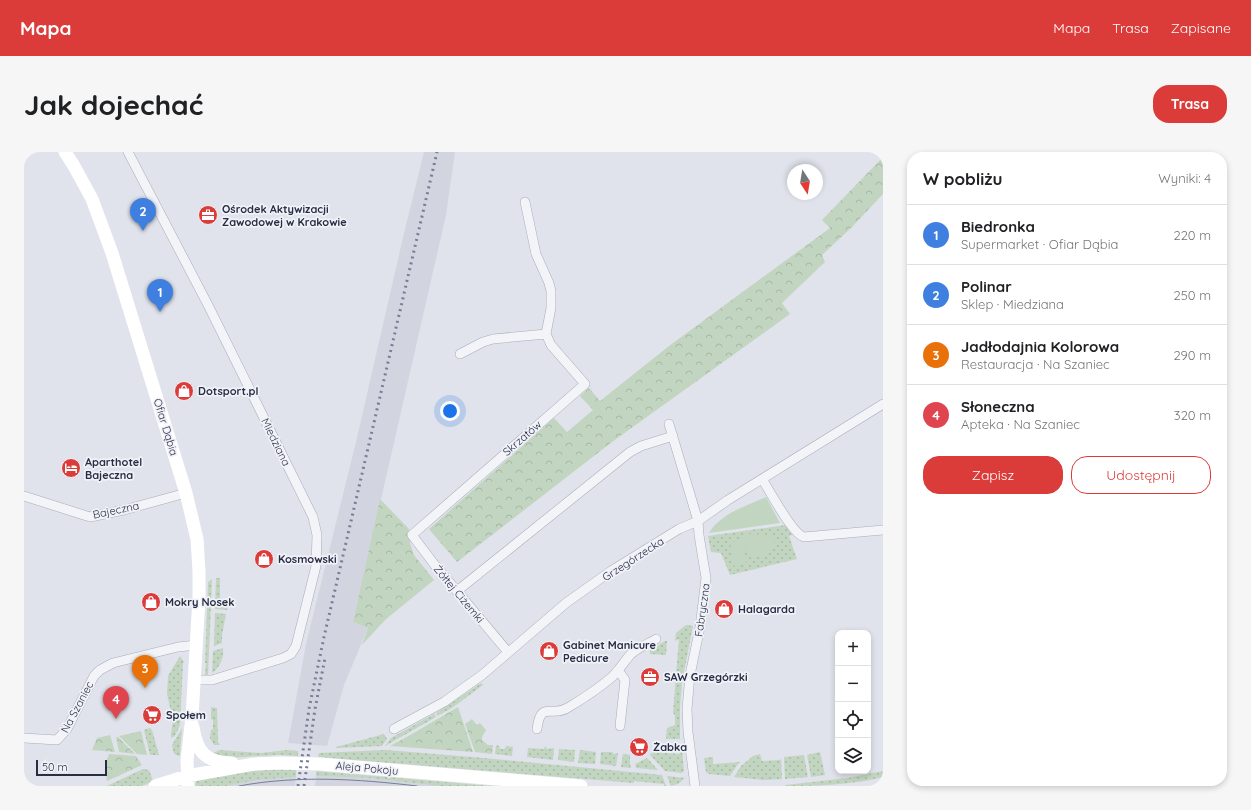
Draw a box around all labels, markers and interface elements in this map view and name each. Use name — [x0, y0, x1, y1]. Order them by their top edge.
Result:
text: Mapa — [20, 16, 71, 40]
text: Mapa — [1053, 19, 1090, 37]
text: Trasa — [1112, 19, 1149, 37]
text: Zapisane — [1171, 19, 1231, 37]
button: Trasa — [1153, 85, 1227, 123]
text: Jak dojechać — [24, 87, 203, 122]
north arrow — [787, 164, 823, 200]
text: W pobliżu — [923, 168, 1003, 189]
text: Wyniki: 4 — [1158, 170, 1211, 186]
pin: 2 — [130, 198, 156, 231]
place label: Ośrodek Aktywizacji Zawodowej w Krakowie — [222, 202, 347, 229]
office icon: Ośrodek Aktywizacji Zawodowej w Krakowie — [197, 204, 219, 226]
text: Biedronka — [961, 217, 1035, 236]
text: 1 — [933, 227, 939, 243]
text: 220 m — [1173, 227, 1211, 243]
text: Supermarket · Ofiar Dąbia — [961, 236, 1118, 252]
text: Polinar — [961, 277, 1012, 296]
pin: 1 — [147, 279, 173, 312]
text: 2 — [932, 287, 940, 303]
text: 250 m — [1174, 287, 1211, 303]
text: Sklep · Miedziana — [961, 296, 1064, 312]
text: Jadłodajnia Kolorowa — [961, 337, 1119, 356]
text: 3 — [933, 347, 939, 363]
text: 290 m — [1173, 347, 1211, 363]
text: Restauracja · Na Szaniec — [961, 356, 1110, 372]
shop icon: Dotsport.pl — [173, 380, 195, 402]
place label: Dotsport.pl — [198, 384, 259, 398]
street label: Ofiar Dąbia — [151, 397, 181, 457]
text: Słoneczna — [961, 397, 1035, 416]
your location — [440, 401, 460, 421]
text: 4 — [932, 407, 940, 423]
text: 320 m — [1174, 407, 1211, 423]
street label: Miedziana — [258, 416, 294, 468]
text: Apteka · Na Szaniec — [961, 416, 1080, 432]
street label: Skrzatów — [500, 417, 544, 459]
place label: Aparthotel Bajeczna — [85, 455, 142, 482]
button: Zapisz — [923, 456, 1063, 494]
button: Udostępnij — [1071, 456, 1211, 494]
hotel icon: Aparthotel Bajeczna — [60, 457, 82, 479]
street label: Bajeczna — [92, 498, 140, 522]
street label: Grzegórzecka — [600, 534, 666, 584]
shop icon: Kosmowski — [253, 548, 275, 570]
place label: Kosmowski — [278, 552, 337, 566]
street label: Żółtej Ciżemki — [431, 562, 487, 626]
street label: Fabryczna — [691, 582, 713, 638]
shop icon: Mokry Nosek — [140, 591, 162, 613]
place label: Mokry Nosek — [165, 595, 234, 609]
shop icon: Halagarda — [713, 598, 735, 620]
place label: Halagarda — [738, 602, 795, 616]
map controls — [835, 630, 871, 774]
button: + — [835, 630, 871, 666]
place label: Gabinet Manicure Pedicure — [563, 638, 657, 665]
shop icon: Gabinet Manicure Pedicure — [538, 640, 560, 662]
pin: 3 — [132, 655, 158, 688]
office icon: SAW Grzegórzki — [639, 666, 661, 688]
button: − — [835, 666, 871, 702]
place label: SAW Grzegórzki — [664, 670, 748, 684]
street label: Na Szaniec — [58, 679, 97, 735]
pin: 4 — [103, 686, 129, 719]
button: locate — [835, 702, 871, 738]
supermarket icon: Społem — [141, 704, 163, 726]
place label: Społem — [166, 708, 206, 722]
supermarket icon: Żabka — [628, 736, 650, 758]
button: layers — [835, 738, 871, 774]
place label: Żabka — [653, 740, 687, 754]
scale bar — [36, 758, 107, 777]
street label: Aleja Pokoju — [335, 758, 399, 778]
text: 50 m — [42, 760, 68, 774]

